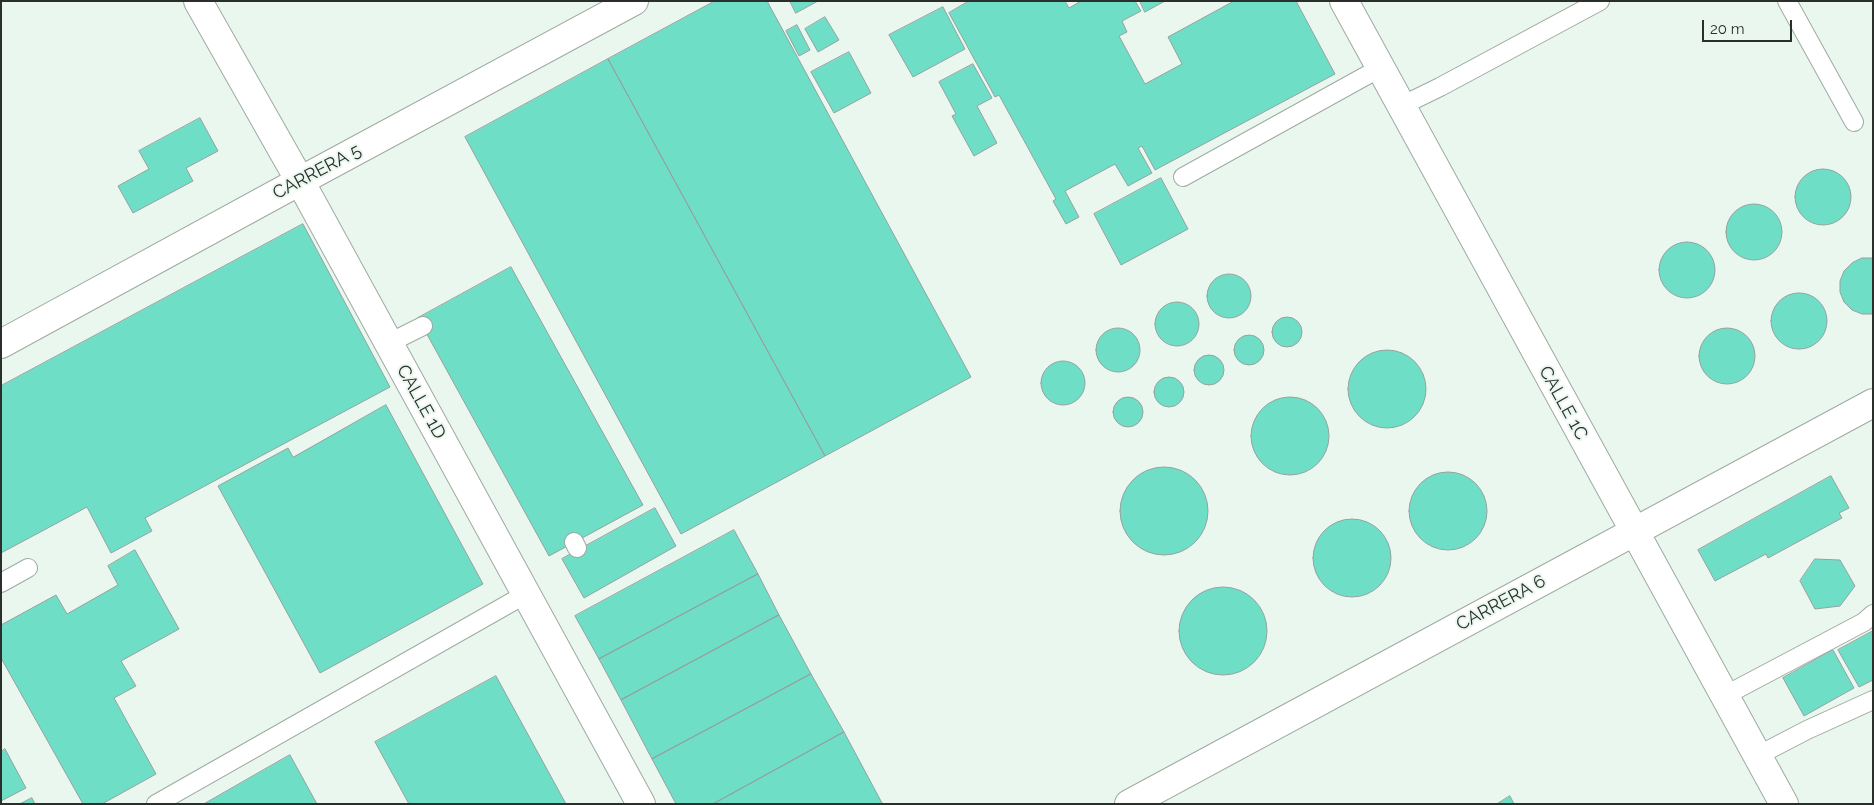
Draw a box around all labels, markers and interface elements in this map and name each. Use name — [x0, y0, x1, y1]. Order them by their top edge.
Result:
scale bar — [1704, 10, 1794, 42]
text: 20 m — [1710, 20, 1745, 38]
street label: CARRERA 5 — [269, 140, 365, 204]
street label: CALLE 1D — [392, 361, 450, 443]
street label: CALLE 1C — [1534, 362, 1592, 444]
street label: CARRERA 6 — [1453, 570, 1549, 636]

